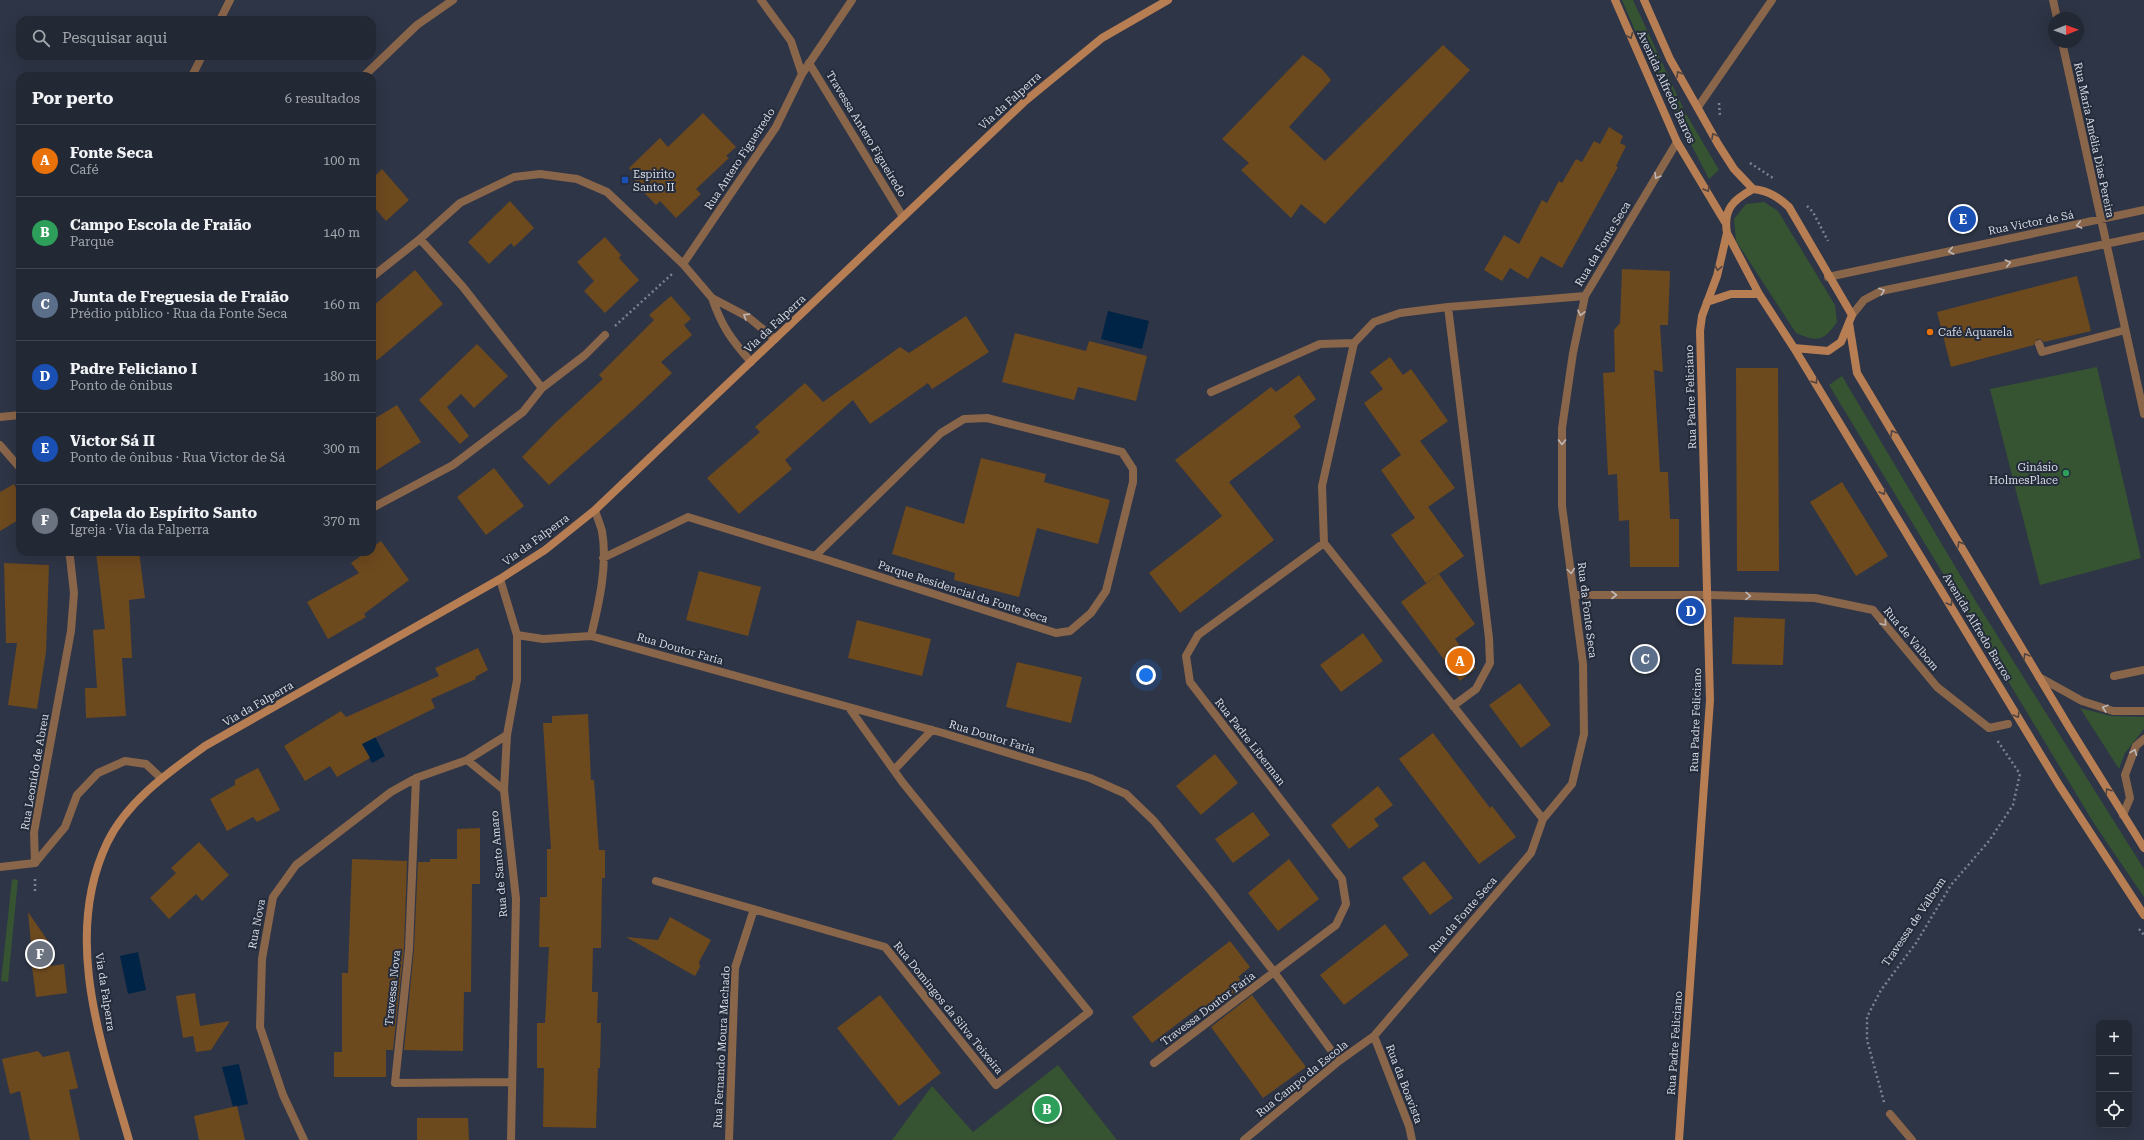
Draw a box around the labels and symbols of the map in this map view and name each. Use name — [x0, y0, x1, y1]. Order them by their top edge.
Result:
north arrow — [2048, 12, 2084, 48]
street label: Avenida Alfredo Barros — [1634, 29, 1698, 145]
one-way arrow — [1626, 32, 1634, 39]
street label: Rua Maria Amélia Dias Pereira — [2071, 61, 2117, 219]
street label: Travessa Antero Figueiredo — [823, 69, 909, 199]
street label: Via da Falperra — [976, 70, 1044, 132]
one-way arrow — [1676, 71, 1683, 78]
street label: Rua Antero Figueiredo — [702, 105, 778, 212]
one-way arrow — [1711, 132, 1718, 140]
place label: Espirito Santo II — [633, 168, 675, 194]
one-way arrow — [1655, 172, 1662, 179]
marker: Espirito Santo II — [620, 175, 630, 185]
one-way arrow — [1702, 185, 1710, 192]
street label: Rua da Fonte Seca — [1572, 199, 1634, 289]
pin: E — [1950, 204, 1976, 234]
street label: Rua Victor de Sá — [1987, 208, 2075, 238]
one-way arrow — [2075, 220, 2082, 228]
one-way arrow — [1948, 246, 1954, 254]
one-way arrow — [2005, 260, 2011, 268]
one-way arrow — [1715, 265, 1723, 271]
one-way arrow — [1878, 288, 1885, 296]
street label: Via da Falperra — [742, 292, 808, 356]
one-way arrow — [1578, 310, 1586, 316]
one-way arrow — [743, 313, 750, 321]
place label: Café Aquarela — [1938, 326, 2012, 339]
marker: Café Aquarela — [1925, 327, 1935, 337]
street label: Rua Padre Feliciano — [1683, 344, 1699, 449]
one-way arrow — [1810, 377, 1818, 384]
one-way arrow — [1890, 430, 1898, 437]
one-way arrow — [1558, 439, 1566, 445]
place label: Ginásio HolmesPlace — [1989, 461, 2058, 487]
marker: Ginásio HolmesPlace — [2061, 468, 2071, 478]
one-way arrow — [1878, 488, 1885, 495]
street label: Via da Falperra — [500, 511, 572, 569]
one-way arrow — [1957, 541, 1964, 548]
street label: Parque Residencial da Fonte Seca — [876, 558, 1050, 626]
street label: Rua da Fonte Seca — [1575, 561, 1599, 659]
one-way arrow — [1566, 568, 1575, 574]
street label: Avenida Alfredo Barros — [1940, 571, 2014, 683]
one-way arrow — [1611, 591, 1617, 599]
one-way arrow — [1745, 592, 1751, 600]
pin: D — [1678, 596, 1704, 626]
one-way arrow — [1945, 599, 1952, 606]
street label: Rua de Valbom — [1881, 605, 1941, 673]
one-way arrow — [1879, 619, 1886, 626]
street label: Rua Doutor Faria — [635, 630, 725, 668]
pin: C — [1632, 644, 1658, 674]
pin: A — [1447, 646, 1473, 676]
one-way arrow — [2024, 653, 2031, 660]
your location — [1136, 665, 1156, 685]
street label: Rua Padre Feliciano — [1688, 667, 1704, 772]
street label: Via da Falperra — [220, 679, 296, 729]
street label: Rua Padre Liberman — [1212, 696, 1288, 788]
one-way arrow — [2102, 704, 2109, 713]
one-way arrow — [2012, 711, 2019, 718]
street label: Rua Leonído de Abreu — [18, 713, 52, 831]
street label: Rua Doutor Faria — [947, 718, 1037, 756]
one-way arrow — [2129, 748, 2137, 756]
one-way arrow — [2105, 788, 2113, 795]
street label: Rua de Santo Amaro — [488, 810, 510, 918]
street label: Rua da Fonte Seca — [1426, 874, 1500, 956]
street label: Travessa de Valbom — [1879, 875, 1949, 969]
street label: Rua Nova — [246, 898, 268, 950]
pin: F — [27, 939, 53, 969]
street label: Rua Domingos da Silva Teixeira — [891, 939, 1005, 1077]
street label: Travessa Nova — [383, 950, 403, 1026]
street label: Via da Falperra — [92, 952, 118, 1032]
street label: Rua Fernando Moura Machado — [711, 965, 733, 1129]
street label: Travessa Doutor Faria — [1158, 969, 1258, 1049]
street label: Rua Padre Feliciano — [1665, 990, 1685, 1096]
street label: Rua Campo da Escola — [1254, 1038, 1350, 1120]
street label: Rua da Boavista — [1383, 1043, 1425, 1125]
pin: B — [1034, 1094, 1060, 1124]

